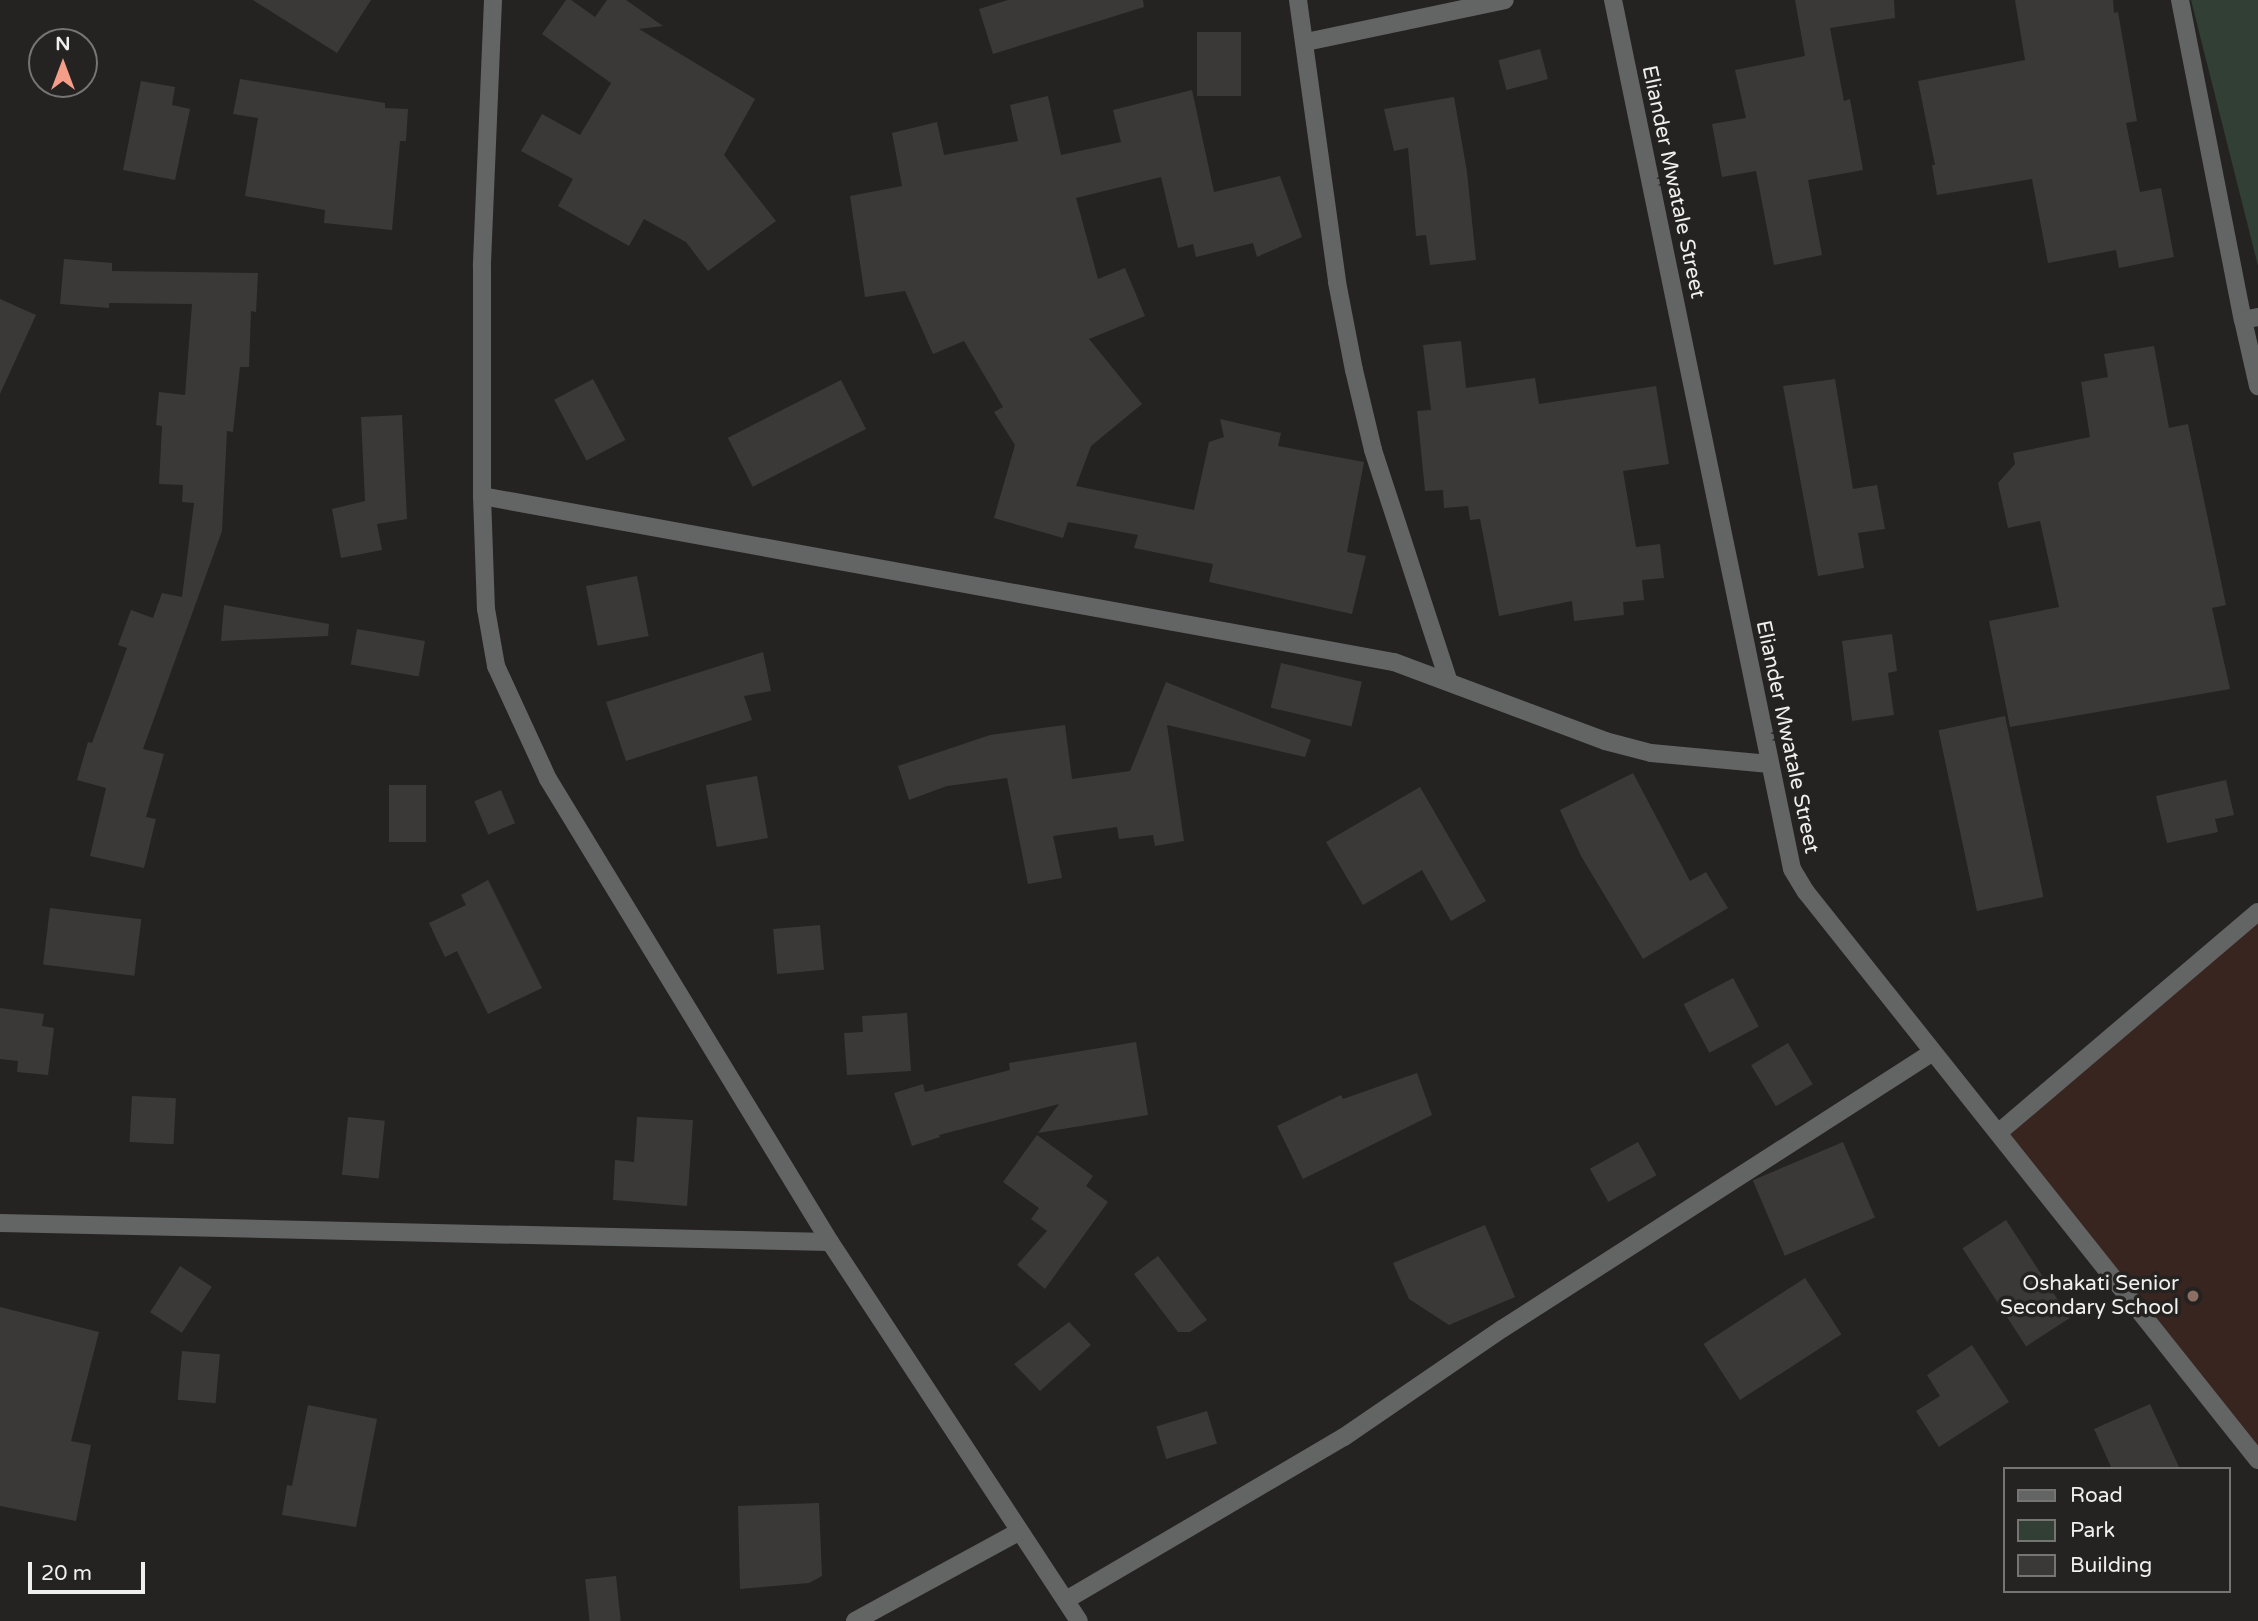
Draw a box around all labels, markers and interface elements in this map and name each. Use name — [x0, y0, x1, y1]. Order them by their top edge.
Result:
north arrow — [28, 28, 98, 98]
text: N — [55, 33, 71, 55]
street label: Eliander Mwatale Street — [1636, 63, 1710, 301]
street label: Eliander Mwatale Street — [1750, 618, 1824, 856]
place label: Oshakati Senior Secondary School — [2000, 1271, 2179, 1321]
marker: Oshakati Senior Secondary School — [2185, 1288, 2201, 1304]
legend — [2002, 1467, 2230, 1593]
text: Road — [2070, 1483, 2123, 1508]
text: Park — [2070, 1518, 2115, 1543]
scale bar — [32, 1548, 149, 1592]
text: Building — [2070, 1553, 2152, 1578]
text: 20 m — [41, 1561, 92, 1586]

